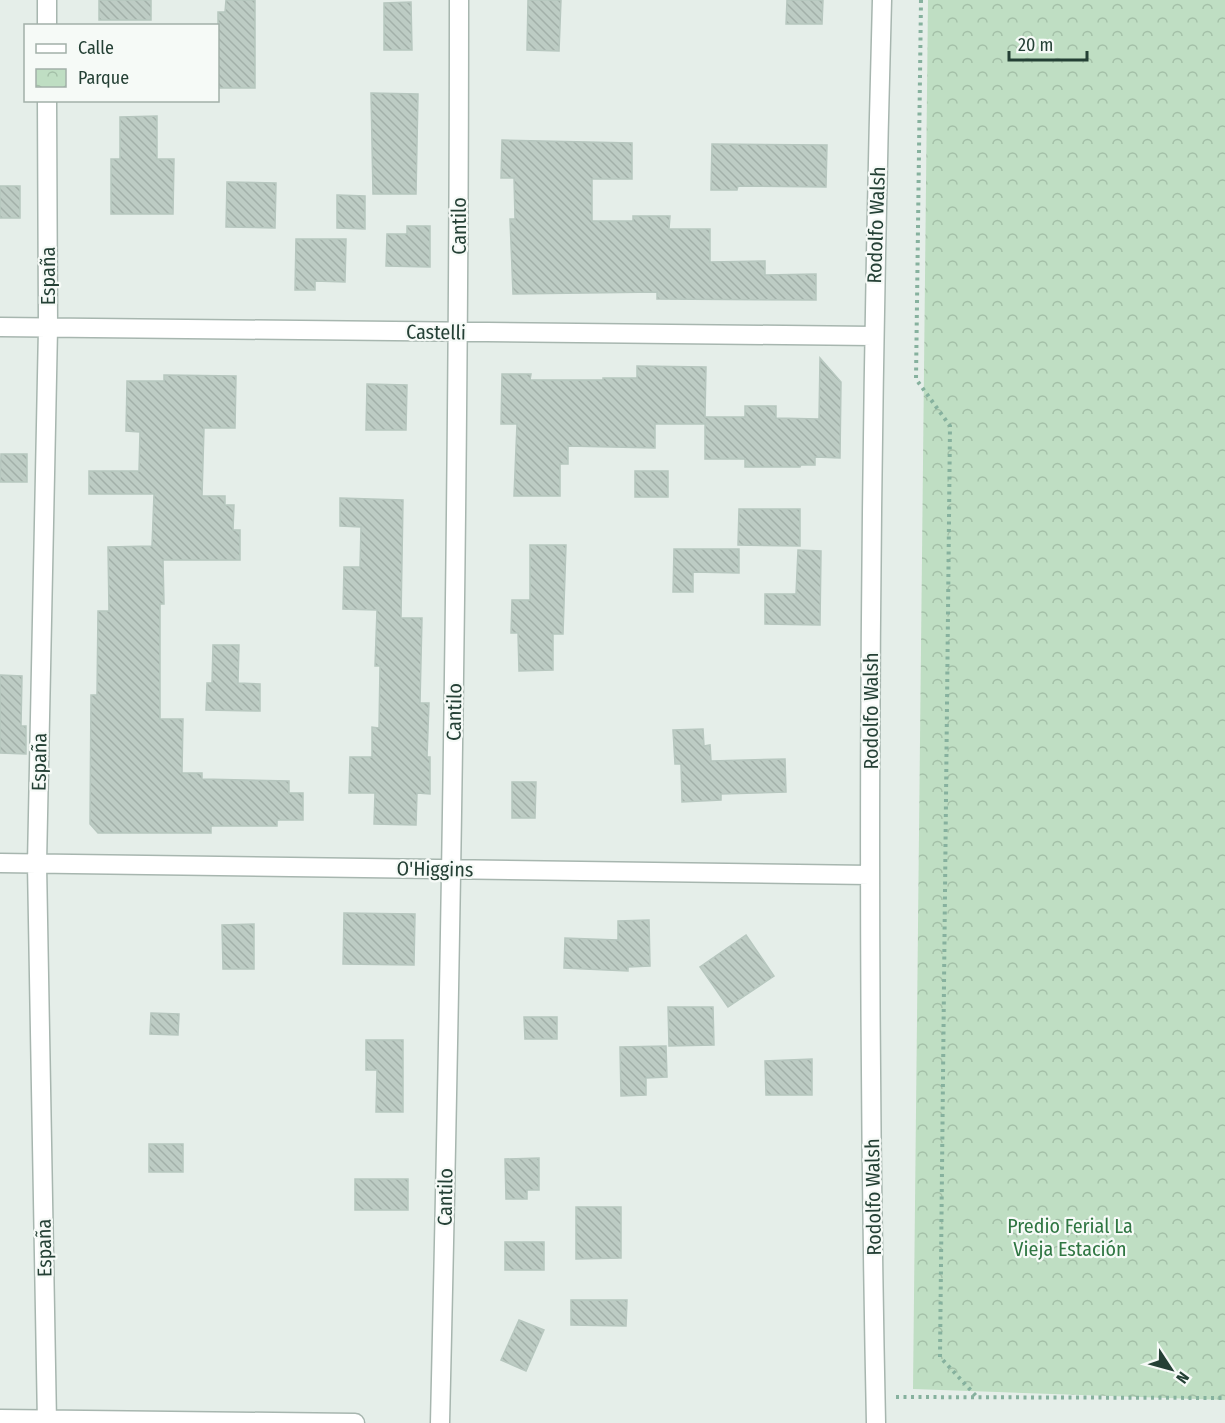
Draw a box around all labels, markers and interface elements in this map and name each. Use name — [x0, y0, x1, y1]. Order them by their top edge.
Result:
legend — [24, 24, 219, 102]
scale bar — [1009, 24, 1087, 62]
text: 20 m — [1018, 34, 1053, 56]
text: Calle — [78, 37, 114, 59]
text: Parque — [78, 67, 129, 89]
street label: Rodolfo Walsh — [862, 166, 890, 284]
street label: Cantilo — [447, 197, 471, 255]
street label: España — [36, 247, 60, 305]
street label: Castelli — [406, 319, 466, 345]
street label: Rodolfo Walsh — [859, 652, 883, 770]
street label: Cantilo — [441, 683, 467, 741]
street label: España — [26, 733, 52, 791]
street label: O'Higgins — [396, 856, 474, 882]
street label: Rodolfo Walsh — [860, 1138, 886, 1256]
street label: Cantilo — [432, 1168, 458, 1226]
park label: Predio Ferial La Vieja Estación — [1007, 1214, 1133, 1261]
street label: España — [31, 1219, 57, 1277]
north arrow — [1141, 1339, 1201, 1399]
text: N — [1172, 1368, 1193, 1387]

